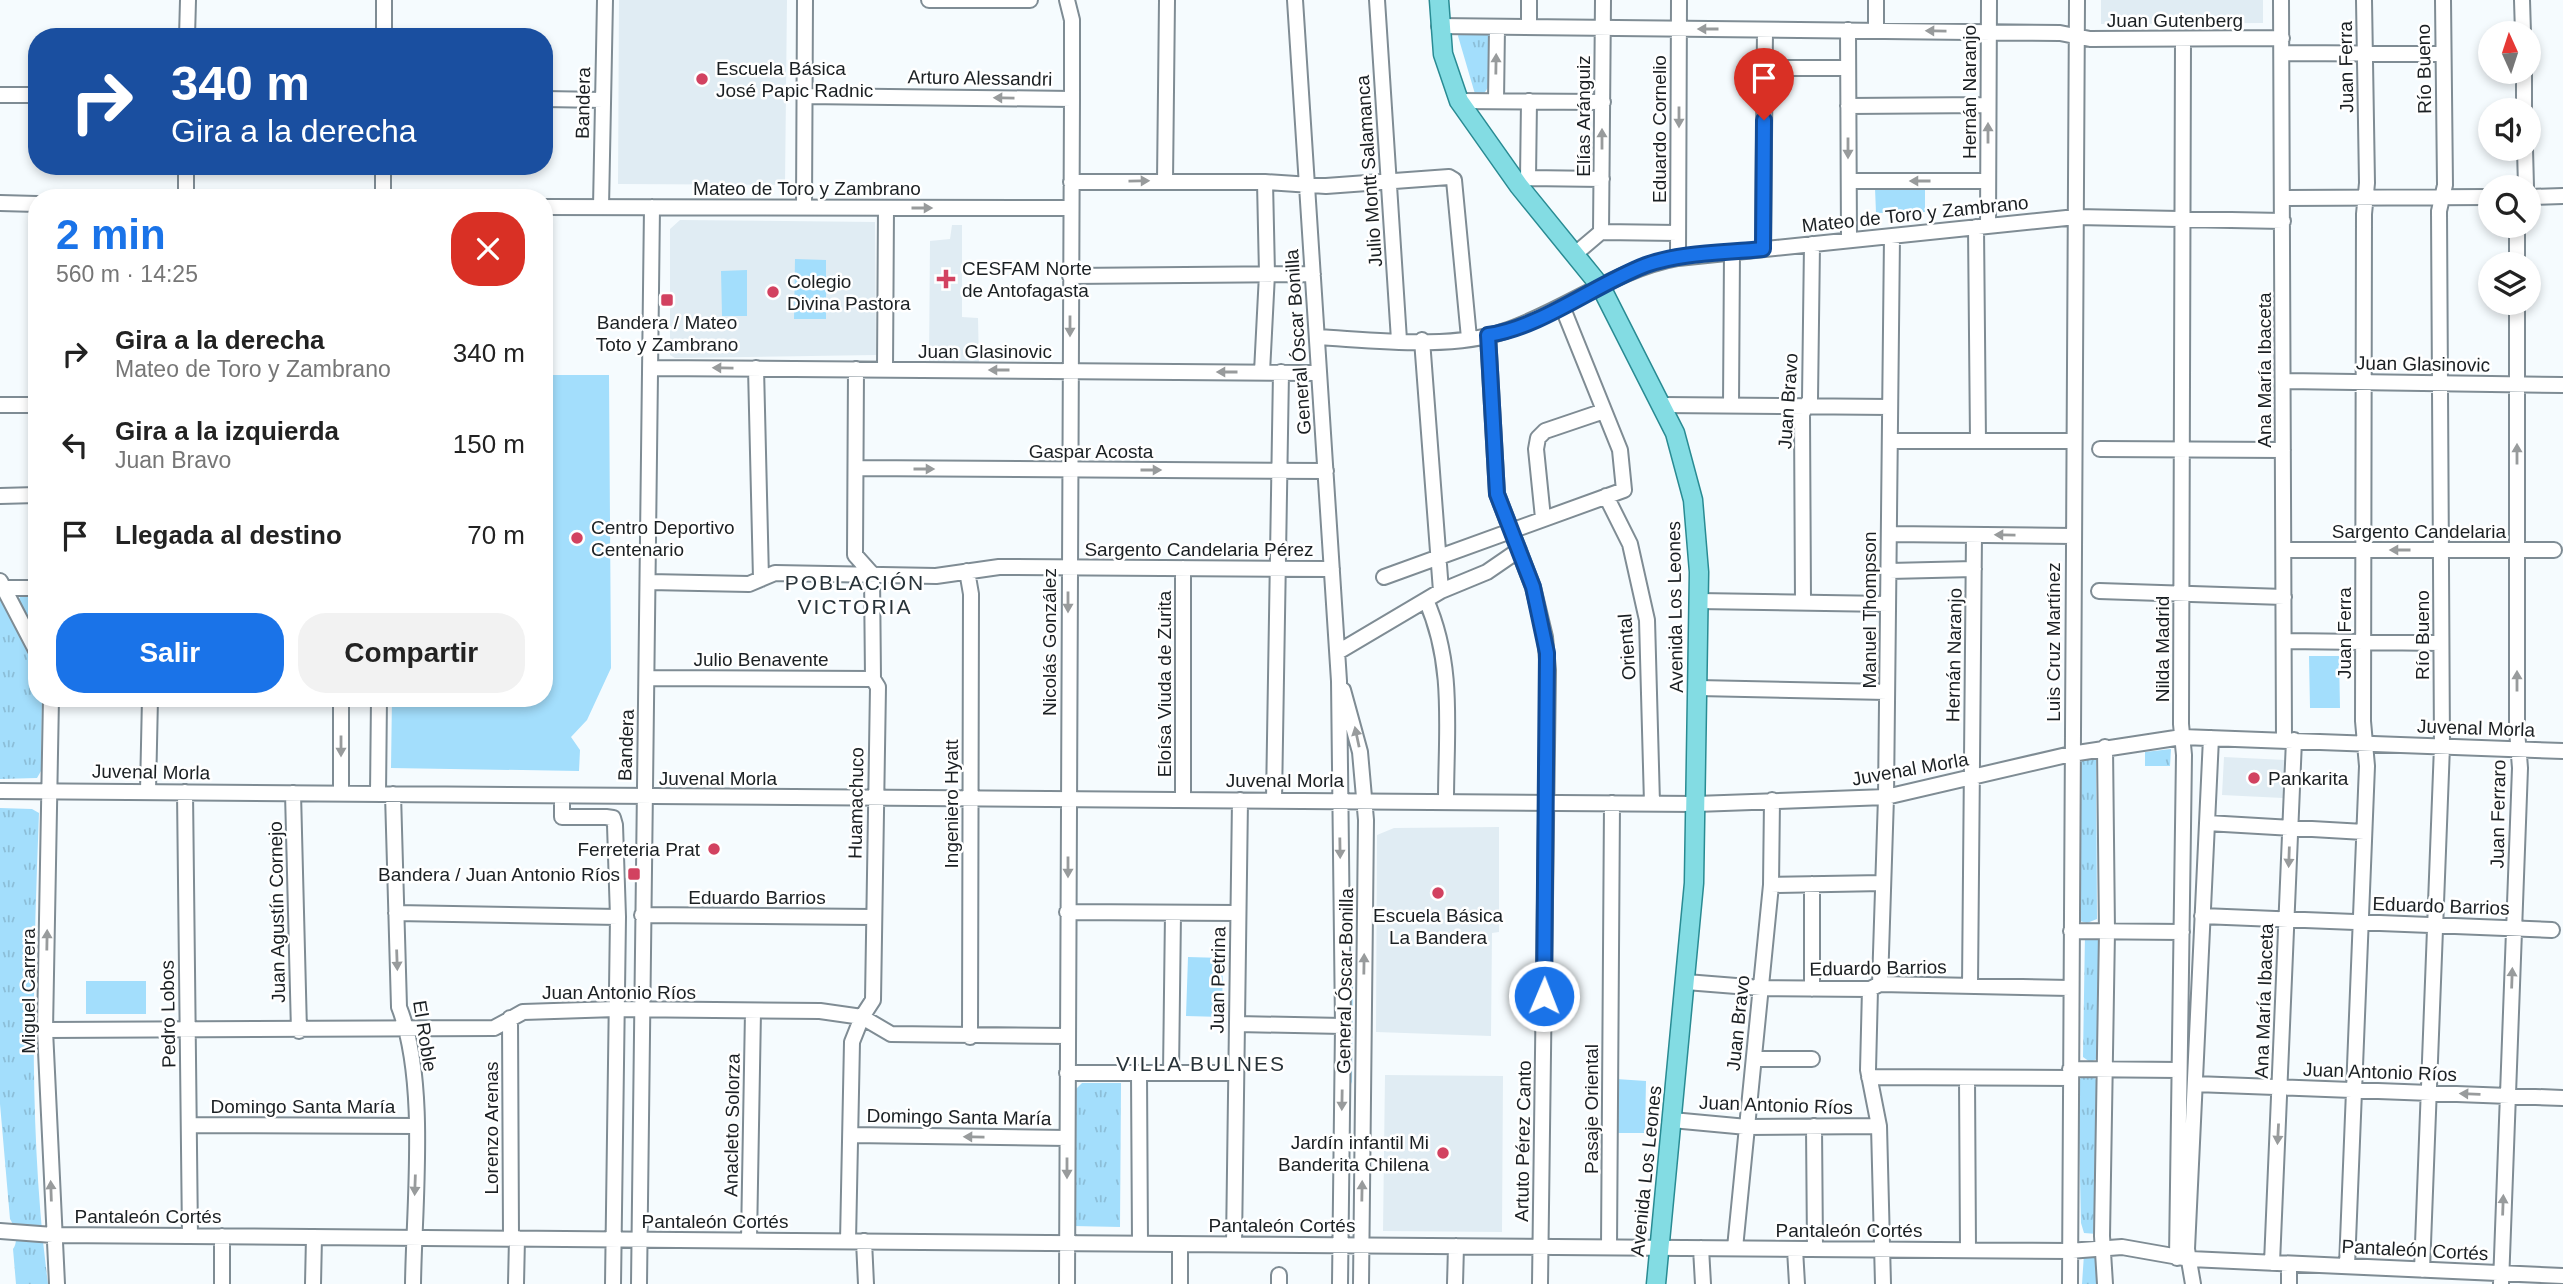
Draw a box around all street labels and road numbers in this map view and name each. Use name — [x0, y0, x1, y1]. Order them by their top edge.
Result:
street label: Juan Gutenberg — [2107, 10, 2243, 31]
street label: Juan Ferra — [2335, 20, 2357, 113]
street label: Río Bueno — [2413, 24, 2435, 114]
street label: Hernán Naranjo — [1959, 25, 1980, 159]
street label: Elías Aránguiz — [1573, 55, 1594, 177]
street label: Eduardo Cornelio — [1649, 55, 1670, 203]
street label: Bandera — [572, 66, 594, 139]
street label: Arturo Alessandri — [907, 66, 1053, 90]
street label: Julio Montt Salamanca — [1352, 74, 1386, 268]
street label: Mateo de Toro y Zambrano — [693, 178, 921, 199]
street label: Mateo de Toro y Zambrano — [1801, 192, 2029, 236]
street label: General Óscar Bonilla — [1281, 248, 1315, 435]
street label: Ana María Ibaceta — [2254, 292, 2275, 448]
street label: Juan Glasinovic — [918, 341, 1052, 362]
street label: Juan Bravo — [1774, 352, 1802, 450]
street label: Juan Glasinovic — [2356, 352, 2490, 376]
street label: Gaspar Acosta — [1029, 441, 1154, 462]
street label: Avenida Los Leones — [1663, 521, 1687, 693]
street label: Sargento Candelaria — [2332, 521, 2507, 542]
street label: Manuel Thompson — [1859, 531, 1880, 689]
street label: Sargento Candelaria Pérez — [1084, 539, 1314, 560]
street label: Luis Cruz Martínez — [2043, 562, 2064, 722]
street label: Nicolás González — [1039, 568, 1060, 716]
street label: Juan Ferra — [2334, 587, 2355, 679]
street label: Hernán Naranjo — [1942, 588, 1966, 722]
street label: Eloísa Viuda de Zurita — [1154, 590, 1175, 777]
street label: Río Bueno — [2412, 590, 2433, 680]
street label: Nilda Madrid — [2152, 596, 2173, 702]
street label: Oriental — [1614, 613, 1640, 681]
street label: Julio Benavente — [693, 649, 829, 670]
street label: Bandera — [614, 708, 638, 781]
street label: Juvenal Morla — [2417, 715, 2536, 741]
street label: Ingeniero Hyatt — [941, 739, 962, 868]
street label: Huamachuco — [845, 747, 867, 859]
street label: Juvenal Morla — [1850, 748, 1970, 790]
street label: Juan Ferraro — [2487, 759, 2509, 869]
street label: Juvenal Morla — [92, 760, 211, 784]
street label: Juvenal Morla — [659, 768, 778, 789]
street label: Juvenal Morla — [1226, 770, 1345, 791]
street label: Juan Agustín Cornejo — [265, 821, 289, 1003]
street label: Eduardo Barrios — [688, 887, 826, 908]
street label: General Óscar Bonilla — [1333, 887, 1357, 1074]
street label: Eduardo Barrios — [2372, 893, 2510, 919]
street label: Ana María Ibaceta — [2251, 923, 2277, 1079]
street label: Juan Petrina — [1207, 926, 1229, 1034]
street label: Miguel Carrera — [18, 928, 39, 1054]
street label: Eduardo Barrios — [1809, 956, 1947, 980]
street label: Pedro Lobos — [157, 960, 179, 1068]
street label: Juan Bravo — [1723, 974, 1753, 1072]
street label: Juan Antonio Ríos — [542, 982, 696, 1003]
street label: El Roble — [409, 999, 441, 1073]
street label: Pasaje Oriental — [1581, 1044, 1602, 1174]
street label: Anacleto Solorza — [720, 1053, 744, 1197]
street label: Juan Antonio Ríos — [2303, 1059, 2457, 1085]
street label: Artuto Pérez Canto — [1511, 1060, 1535, 1222]
street label: Lorenzo Arenas — [481, 1061, 502, 1195]
street label: Avenida Los Leones — [1627, 1084, 1665, 1258]
street label: Juan Antonio Ríos — [1699, 1092, 1853, 1118]
street label: Domingo Santa María — [211, 1096, 396, 1117]
street label: Domingo Santa María — [866, 1105, 1052, 1129]
street label: Pantaleón Cortés — [75, 1206, 221, 1227]
street label: Pantaleón Cortés — [642, 1211, 788, 1232]
street label: Pantaleón Cortés — [1209, 1215, 1355, 1236]
street label: Pantaleón Cortés — [1776, 1220, 1922, 1241]
street label: Pantaleón Cortés — [2341, 1236, 2489, 1264]

